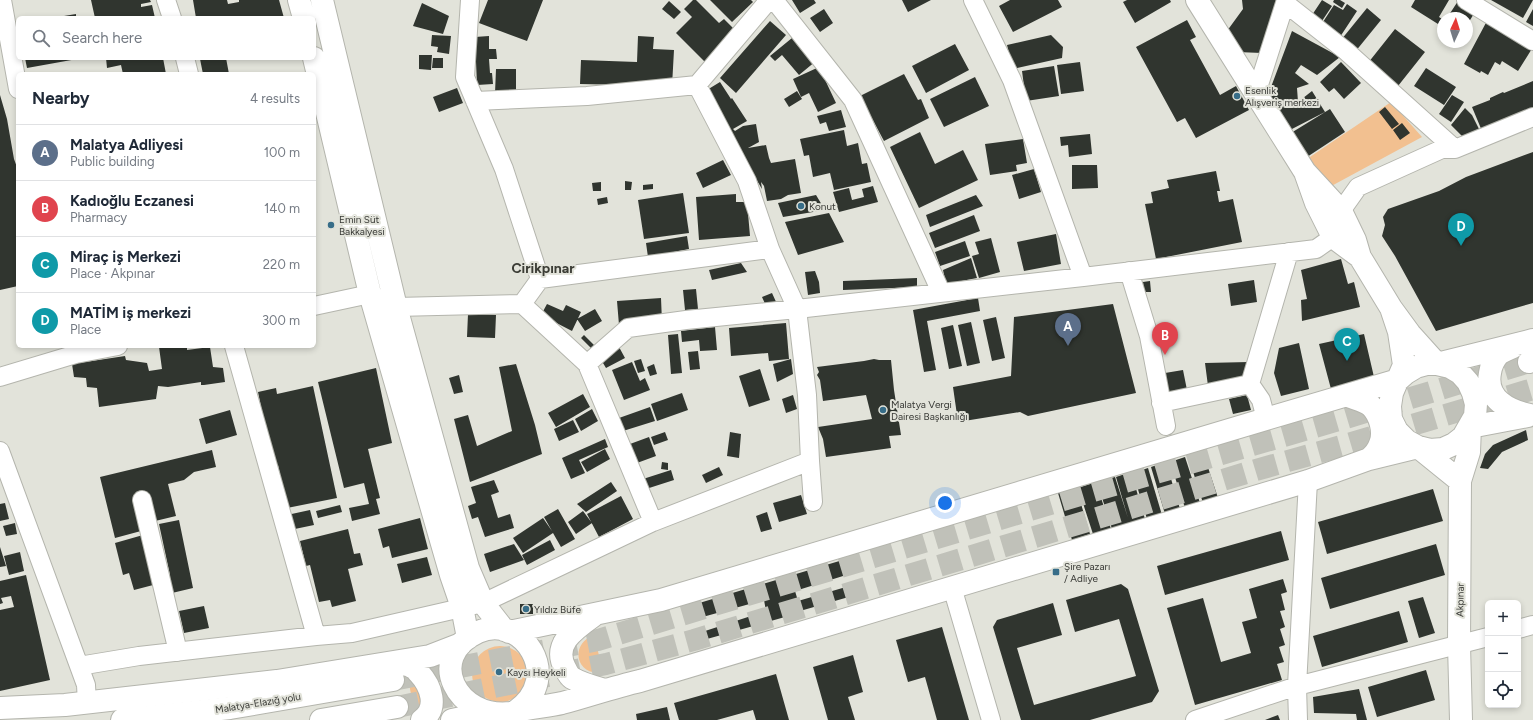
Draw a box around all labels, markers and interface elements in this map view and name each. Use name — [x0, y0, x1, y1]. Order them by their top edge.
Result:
north arrow — [1437, 12, 1473, 48]
search box — [16, 16, 316, 60]
icon: search — [30, 27, 52, 49]
text: Search here — [62, 29, 142, 47]
place label: Esenlik Alışveriş merkezi — [1245, 84, 1319, 109]
text: Nearby — [32, 88, 90, 108]
text: 4 results — [250, 91, 300, 106]
marker: Esenlik Alışveriş merkezi — [1232, 91, 1242, 101]
text: Malatya Adliyesi — [70, 136, 183, 154]
text: A — [40, 145, 50, 160]
text: 100 m — [264, 145, 300, 160]
text: Public building — [70, 154, 155, 169]
text: Kadıoğlu Eczanesi — [70, 192, 194, 210]
place label: Konut — [809, 200, 836, 213]
text: B — [41, 201, 49, 216]
text: 140 m — [264, 201, 300, 216]
marker: Konut — [796, 201, 806, 211]
text: Pharmacy — [70, 210, 127, 225]
place label: Emin Süt Bakkalyesi — [339, 213, 385, 238]
pin: D — [1448, 213, 1474, 246]
marker: Emin Süt Bakkalyesi — [326, 220, 336, 230]
text: Miraç iş Merkezi — [70, 248, 181, 266]
text: C — [40, 257, 50, 272]
text: 220 m — [263, 257, 300, 272]
district label: Cirikpınar — [511, 260, 575, 277]
text: Place · Akpınar — [70, 266, 155, 281]
text: MATİM iş merkezi — [70, 304, 191, 322]
text: D — [40, 313, 50, 328]
text: 300 m — [262, 313, 300, 328]
pin: A — [1055, 313, 1081, 346]
text: Place — [70, 322, 101, 337]
pin: B — [1152, 322, 1178, 355]
pin: C — [1334, 328, 1360, 361]
place label: Malatya Vergi Dairesi Başkanlığı — [891, 398, 968, 423]
marker: Malatya Vergi Dairesi Başkanlığı — [878, 405, 888, 415]
your location — [935, 493, 955, 513]
place label: Şire Pazarı / Adliye — [1064, 560, 1110, 585]
marker: Şire Pazarı / Adliye — [1051, 567, 1061, 577]
street label: Akpınar — [1453, 582, 1467, 617]
map controls — [1485, 600, 1521, 708]
button: + — [1485, 600, 1521, 636]
place label: Yıldız Büfe — [534, 603, 581, 616]
marker: Yıldız Büfe — [521, 604, 531, 614]
button: − — [1485, 636, 1521, 672]
place label: Kaysı Heykeli — [507, 666, 566, 679]
marker: Kaysı Heykeli — [494, 667, 504, 677]
button: locate — [1485, 672, 1521, 708]
street label: Malatya-Elazığ yolu — [214, 690, 302, 716]

